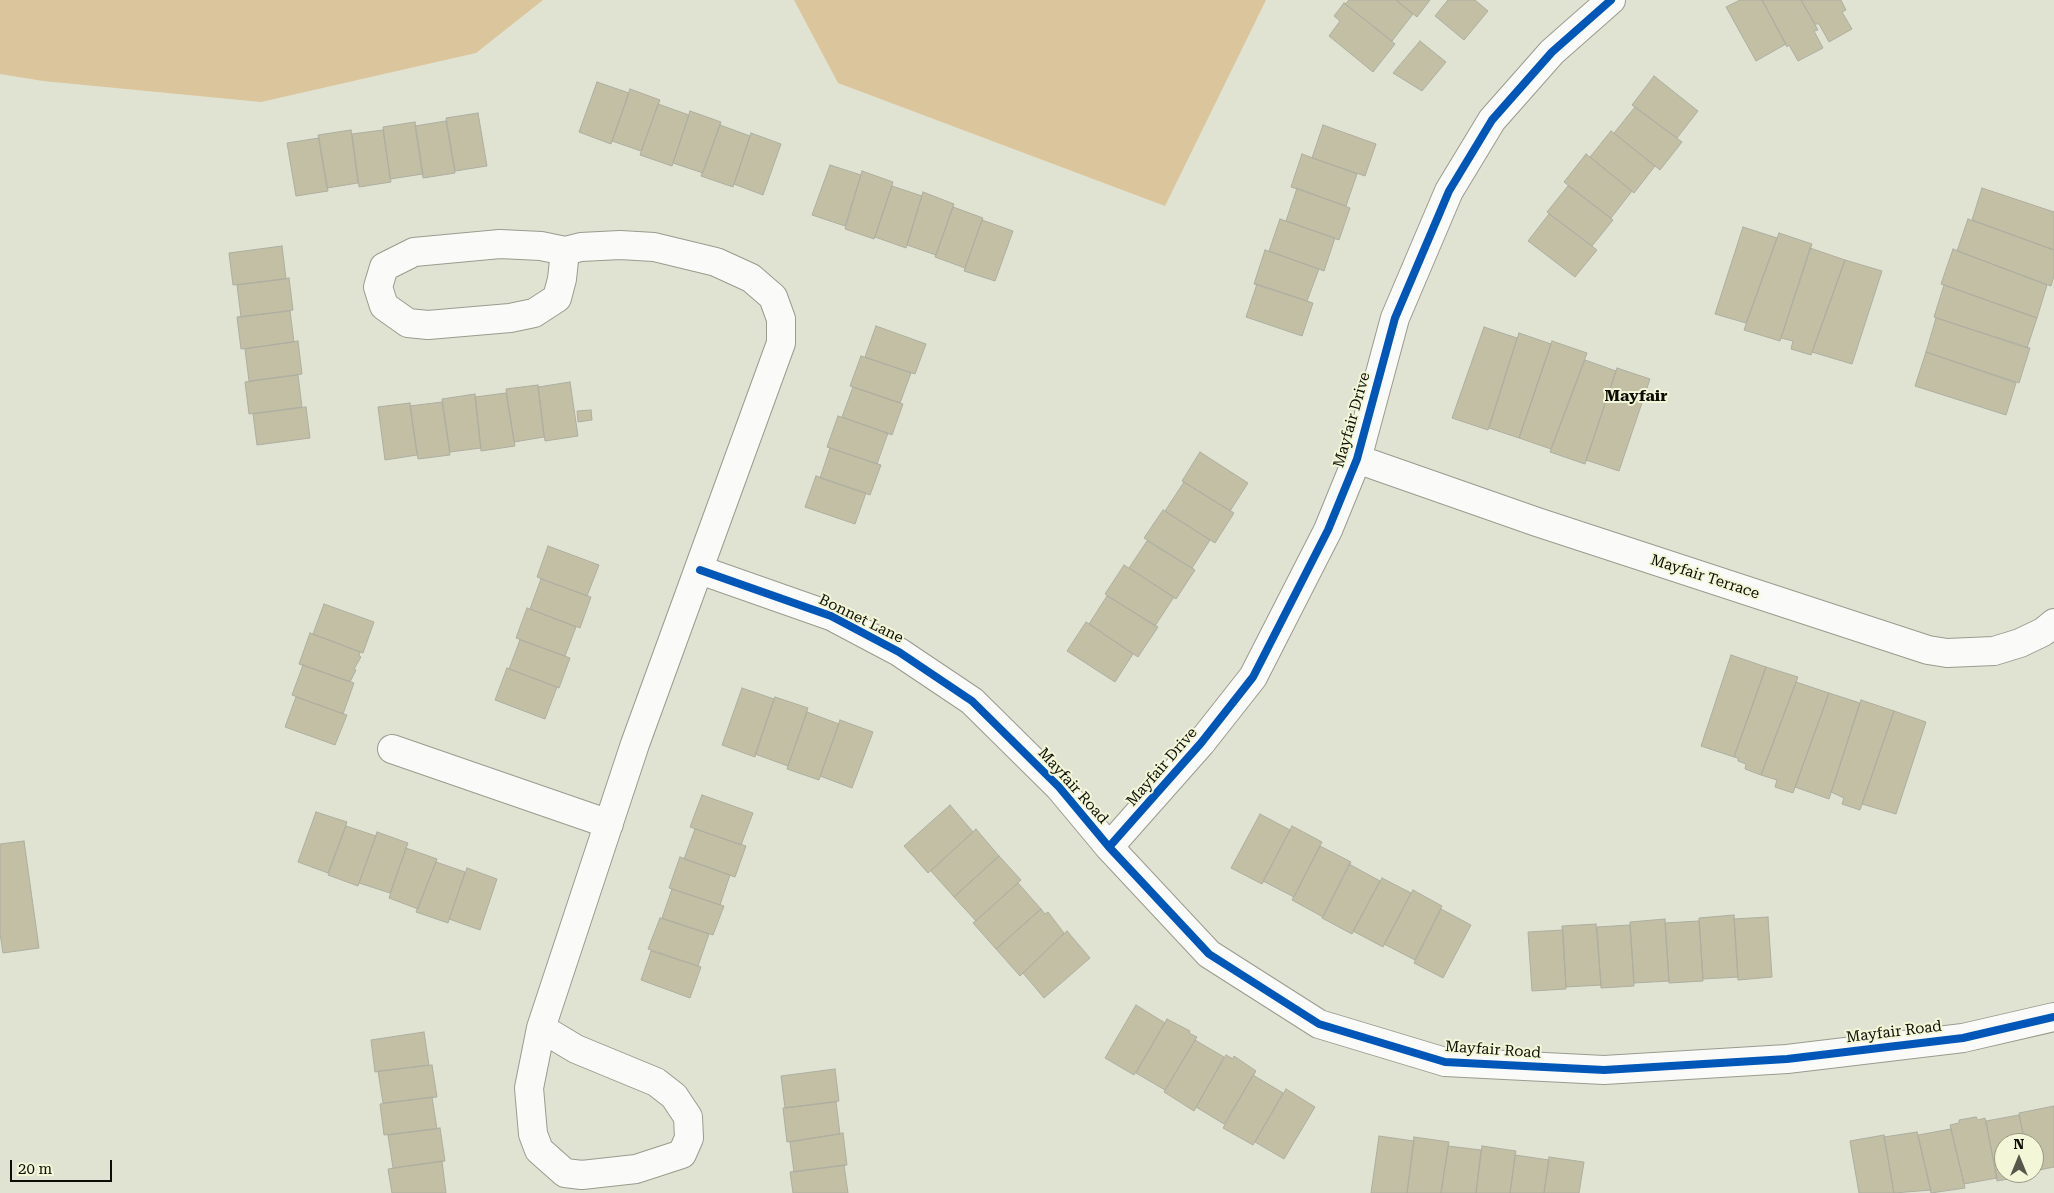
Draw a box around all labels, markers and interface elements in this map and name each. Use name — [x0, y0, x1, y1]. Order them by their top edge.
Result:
street label: Mayfair Drive — [1330, 370, 1374, 470]
district label: Mayfair — [1605, 386, 1667, 406]
street label: Mayfair Terrace — [1648, 551, 1762, 603]
street label: Bonnet Lane — [816, 591, 906, 647]
street label: Mayfair Drive — [1123, 724, 1201, 810]
street label: Mayfair Road — [1034, 744, 1112, 828]
street label: Mayfair Road — [1845, 1017, 1943, 1047]
street label: Mayfair Road — [1444, 1038, 1542, 1062]
north arrow — [1994, 1133, 2044, 1183]
text: N — [2014, 1136, 2024, 1152]
scale bar — [12, 1150, 115, 1182]
text: 20 m — [18, 1160, 52, 1178]

